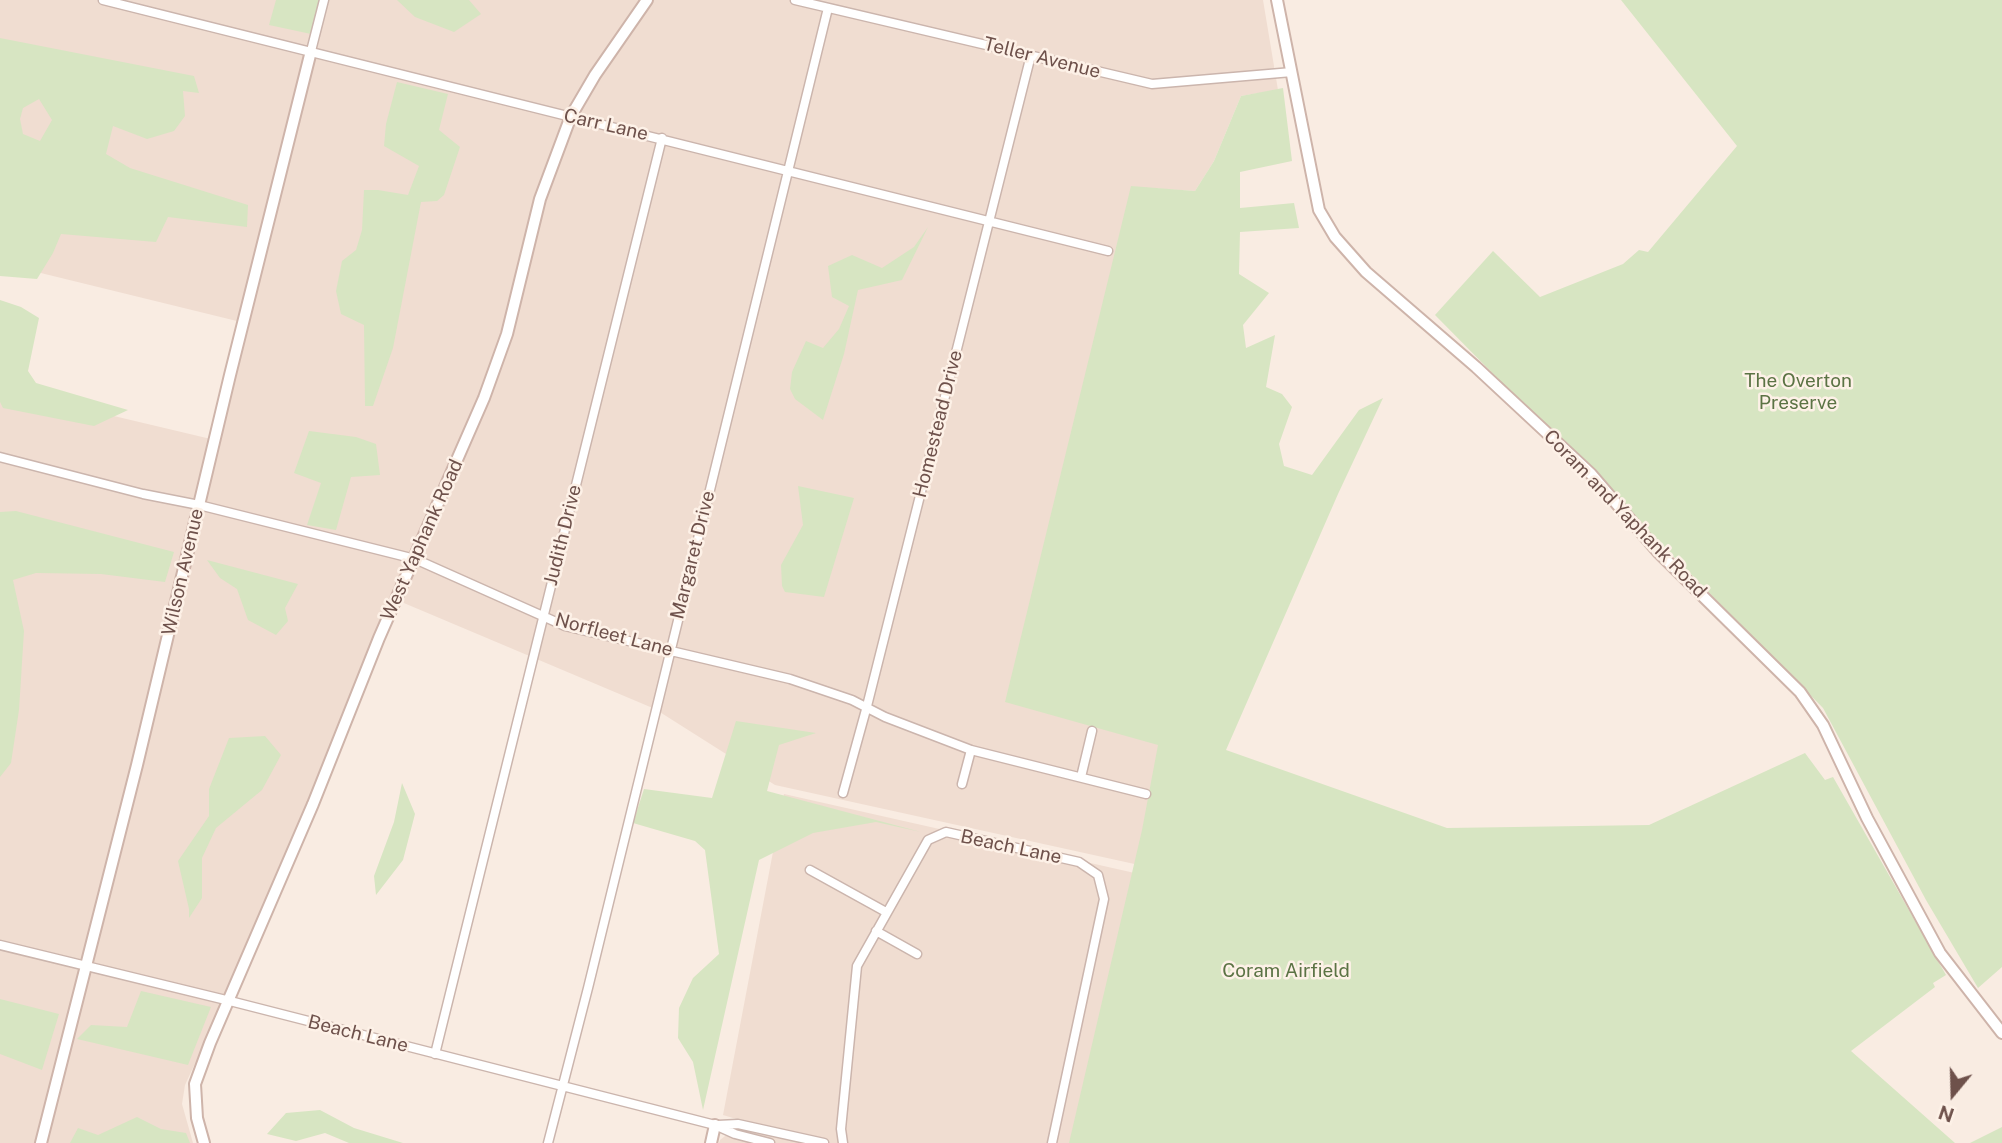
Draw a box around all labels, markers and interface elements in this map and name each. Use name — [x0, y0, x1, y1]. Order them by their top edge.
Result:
street label: Teller Avenue — [981, 32, 1103, 84]
street label: Carr Lane — [562, 104, 650, 146]
street label: Homestead Drive — [909, 348, 967, 500]
park label: The Overton Preserve — [1744, 370, 1852, 414]
street label: Coram and Yaphank Road — [1539, 425, 1711, 603]
street label: West Yaphank Road — [376, 456, 468, 624]
street label: Judith Drive — [539, 482, 587, 588]
street label: Margaret Drive — [666, 488, 720, 622]
street label: Wilson Avenue — [157, 506, 209, 638]
street label: Norfleet Lane — [553, 608, 675, 662]
street label: Beach Lane — [958, 825, 1064, 869]
park label: Coram Airfield — [1222, 960, 1350, 982]
street label: Beach Lane — [305, 1011, 411, 1057]
north arrow — [1918, 1059, 1988, 1129]
text: N — [1936, 1101, 1957, 1127]

